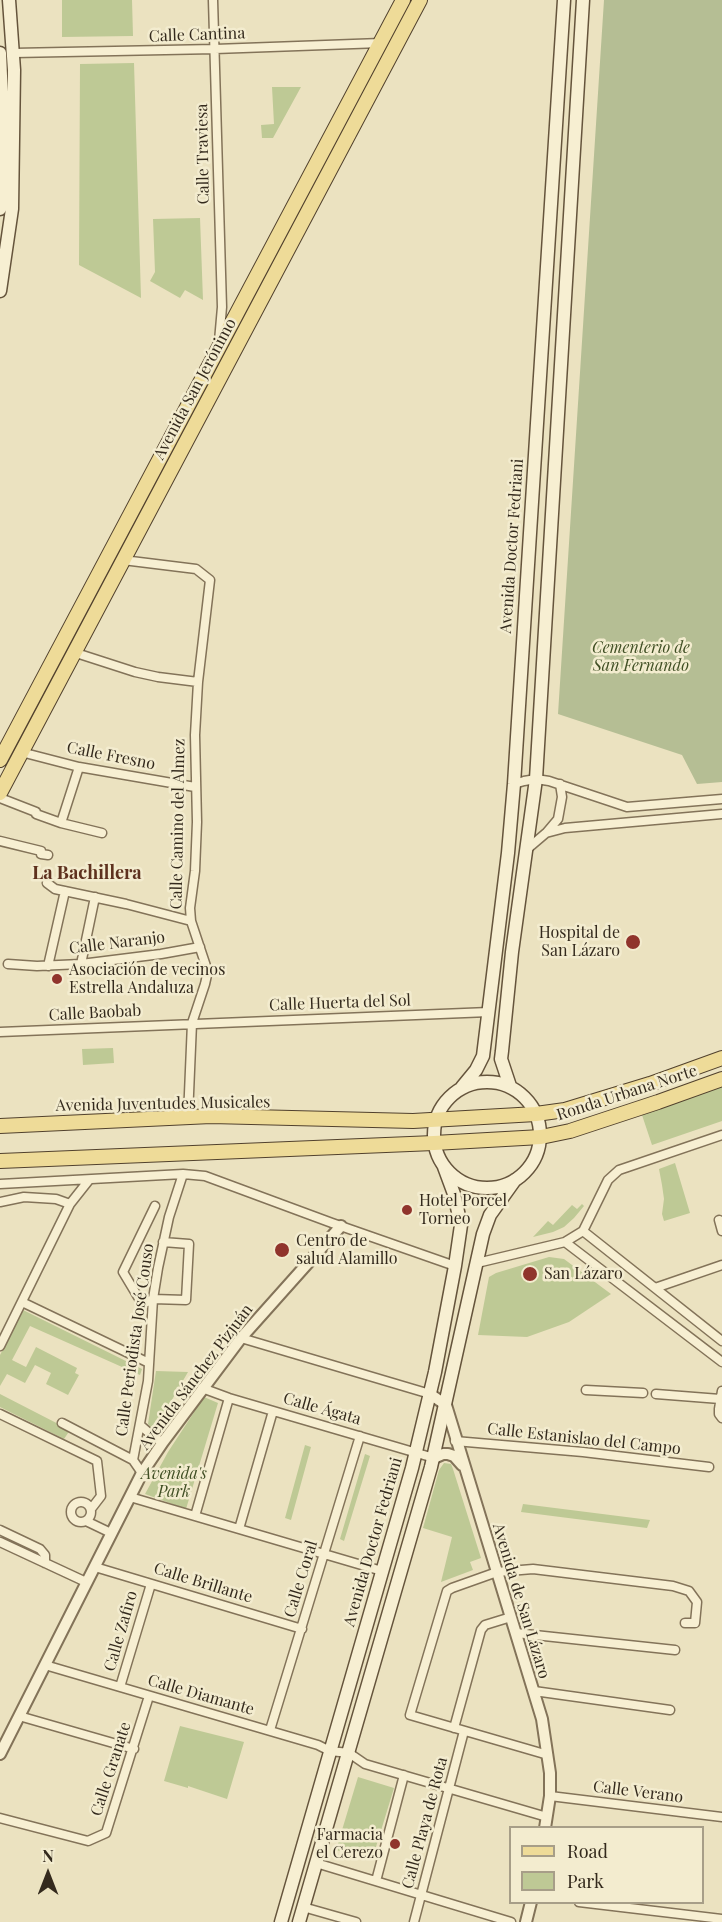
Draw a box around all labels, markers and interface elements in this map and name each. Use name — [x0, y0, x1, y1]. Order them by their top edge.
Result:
street label: Calle Cantina — [148, 24, 246, 46]
street label: Calle Traviesa — [193, 103, 213, 205]
street label: Avenida San Jerónimo — [150, 315, 240, 463]
street label: Avenida Doctor Fedriani — [496, 458, 528, 634]
park label: Cementerio de San Fernando — [592, 638, 690, 676]
street label: Calle Fresno — [65, 738, 157, 774]
street label: Calle Camino del Almez — [167, 738, 189, 910]
district label: La Bachillera — [32, 862, 142, 884]
place label: Hospital de San Lázaro — [539, 923, 620, 961]
street label: Calle Naranjo — [68, 928, 166, 958]
marker: Hospital de San Lázaro — [624, 933, 642, 951]
place label: Asociación de vecinos Estrella Andaluza — [69, 960, 225, 998]
marker: Asociación de vecinos Estrella Andaluza — [50, 972, 64, 986]
street label: Calle Huerta del Sol — [269, 991, 411, 1015]
street label: Calle Baobab — [48, 1001, 142, 1025]
street label: Ronda Urbana Norte — [554, 1061, 700, 1125]
street label: Avenida Juventudes Musicales — [55, 1093, 271, 1115]
place label: Hotel Porcel Torneo — [419, 1191, 507, 1229]
marker: Hotel Porcel Torneo — [400, 1203, 414, 1217]
place label: Centro de salud Alamillo — [296, 1231, 398, 1269]
marker: Centro de salud Alamillo — [273, 1241, 291, 1259]
street label: Calle Periodista José Couso — [112, 1242, 158, 1438]
place label: San Lázaro — [544, 1264, 623, 1284]
marker: San Lázaro — [521, 1265, 539, 1283]
street label: Avenida Sánchez Pizjuán — [135, 1300, 257, 1454]
street label: Calle Ágata — [281, 1389, 363, 1429]
street label: Calle Estanislao del Campo — [486, 1419, 682, 1459]
street label: Avenida Doctor Fedriani — [340, 1455, 406, 1629]
park label: Avenida's Park — [141, 1464, 207, 1502]
street label: Avenida de San Lázaro — [488, 1521, 554, 1681]
street label: Calle Coral — [280, 1538, 322, 1620]
street label: Calle Brillante — [151, 1559, 255, 1607]
street label: Calle Zafiro — [100, 1588, 142, 1674]
street label: Calle Diamante — [146, 1671, 256, 1719]
street label: Calle Granate — [87, 1720, 135, 1818]
street label: Calle Playa de Rota — [398, 1755, 452, 1891]
street label: Calle Verano — [592, 1777, 684, 1807]
place label: Farmacia el Cerezo — [316, 1825, 383, 1863]
legend — [509, 1826, 704, 1904]
marker: Farmacia el Cerezo — [388, 1837, 402, 1851]
text: Road — [567, 1839, 608, 1863]
north arrow — [18, 1844, 78, 1904]
text: N — [42, 1845, 54, 1866]
text: Park — [567, 1869, 604, 1893]

